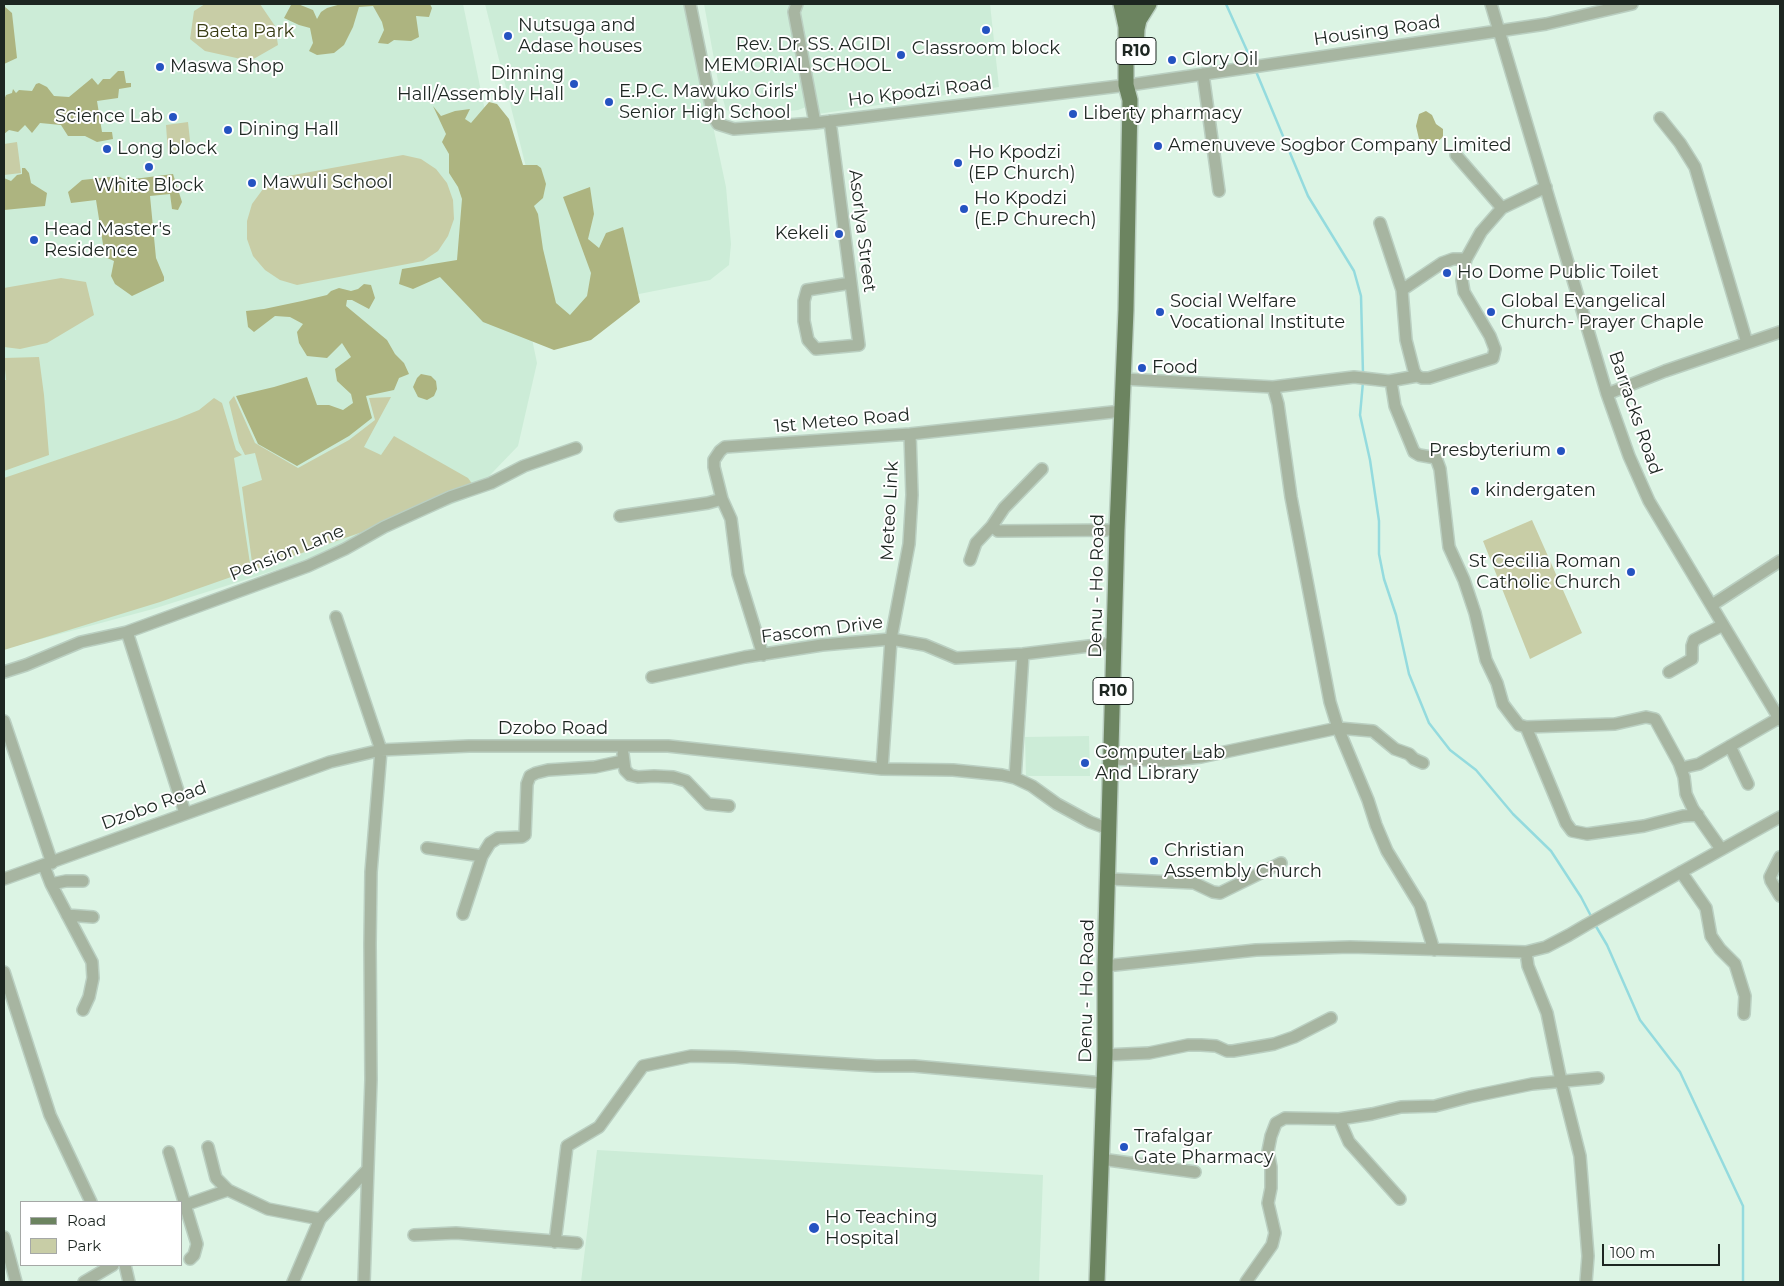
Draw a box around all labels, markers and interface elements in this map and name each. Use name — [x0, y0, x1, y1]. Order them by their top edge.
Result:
street label: Housing Road — [1312, 11, 1442, 51]
place label: Nutsuga and Adase houses — [518, 15, 642, 58]
park label: Baeta Park — [196, 21, 294, 43]
marker: Classroom block — [980, 24, 992, 36]
marker: Nutsuga and Adase houses — [502, 30, 514, 42]
place label: Rev. Dr. SS. AGIDI MEMORIAL SCHOOL — [704, 34, 891, 76]
road number: R10 — [1116, 37, 1156, 64]
place label: Classroom block — [912, 38, 1060, 60]
marker: Rev. Dr. SS. AGIDI MEMORIAL SCHOOL — [895, 49, 907, 61]
place label: Glory Oil — [1182, 49, 1258, 71]
marker: Glory Oil — [1166, 54, 1178, 66]
place label: Maswa Shop — [170, 56, 284, 78]
marker: Maswa Shop — [154, 61, 166, 73]
place label: Dinning Hall/Assembly Hall — [397, 63, 564, 106]
street label: Ho Kpodzi Road — [847, 72, 993, 112]
marker: Dinning Hall/Assembly Hall — [568, 78, 580, 90]
place label: E.P.C. Mawuko Girls' Senior High School — [619, 81, 797, 124]
marker: E.P.C. Mawuko Girls' Senior High School — [603, 96, 615, 108]
place label: Liberty pharmacy — [1083, 103, 1242, 125]
place label: Science Lab — [55, 106, 163, 128]
marker: Liberty pharmacy — [1067, 108, 1079, 120]
marker: Science Lab — [167, 111, 179, 123]
place label: Dining Hall — [238, 119, 339, 141]
marker: Dining Hall — [222, 124, 234, 136]
place label: Amenuveve Sogbor Company Limited — [1168, 135, 1512, 157]
place label: Long block — [117, 138, 217, 160]
marker: Amenuveve Sogbor Company Limited — [1152, 140, 1164, 152]
place label: Ho Kpodzi (EP Church) — [968, 142, 1076, 184]
marker: Long block — [101, 143, 113, 155]
marker: Ho Kpodzi (EP Church) — [952, 157, 964, 169]
marker: White Block — [143, 161, 155, 173]
street label: Asorlya Street — [844, 168, 880, 294]
place label: Mawuli School — [262, 172, 393, 194]
place label: White Block — [94, 175, 204, 197]
marker: Mawuli School — [246, 177, 258, 189]
place label: Ho Kpodzi (E.P Churech) — [974, 188, 1097, 230]
marker: Ho Kpodzi (E.P Churech) — [958, 203, 970, 215]
place label: Head Master's Residence — [44, 219, 171, 262]
place label: Kekeli — [775, 223, 829, 245]
marker: Kekeli — [833, 228, 845, 240]
marker: Head Master's Residence — [28, 234, 40, 246]
place label: Ho Dome Public Toilet — [1457, 262, 1659, 284]
marker: Ho Dome Public Toilet — [1441, 267, 1453, 279]
place label: Social Welfare Vocational Institute — [1170, 291, 1345, 334]
place label: Global Evangelical Church- Prayer Chaple — [1501, 291, 1704, 334]
marker: Social Welfare Vocational Institute — [1154, 306, 1166, 318]
marker: Global Evangelical Church- Prayer Chaple — [1485, 306, 1497, 318]
street label: Barracks Road — [1604, 348, 1666, 478]
place label: Food — [1152, 357, 1198, 379]
marker: Food — [1136, 362, 1148, 374]
street label: 1st Meteo Road — [773, 404, 911, 438]
place label: Presbyterium — [1429, 440, 1551, 462]
marker: Presbyterium — [1555, 445, 1567, 457]
street label: Meteo Link — [877, 460, 903, 562]
place label: kindergaten — [1485, 480, 1596, 502]
marker: kindergaten — [1469, 485, 1481, 497]
street label: Denu - Ho Road — [1085, 514, 1109, 658]
street label: Pension Lane — [226, 520, 348, 586]
place label: St Cecilia Roman Catholic Church — [1469, 551, 1621, 594]
marker: St Cecilia Roman Catholic Church — [1625, 566, 1637, 578]
street label: Fascom Drive — [760, 612, 884, 648]
road number: R10 — [1093, 678, 1133, 704]
street label: Dzobo Road — [498, 718, 608, 740]
place label: Computer Lab And Library — [1095, 742, 1225, 784]
marker: Computer Lab And Library — [1079, 757, 1091, 769]
street label: Dzobo Road — [98, 777, 210, 835]
place label: Christian Assembly Church — [1164, 840, 1322, 882]
marker: Christian Assembly Church — [1148, 855, 1160, 867]
street label: Denu - Ho Road — [1075, 919, 1099, 1063]
place label: Trafalgar Gate Pharmacy — [1134, 1126, 1273, 1168]
marker: Trafalgar Gate Pharmacy — [1118, 1141, 1130, 1153]
legend — [20, 1201, 182, 1266]
place label: Ho Teaching Hospital — [825, 1207, 938, 1250]
text: Road — [67, 1211, 106, 1230]
marker: Ho Teaching Hospital — [807, 1221, 821, 1235]
scale bar — [1604, 1234, 1722, 1266]
text: Park — [67, 1236, 101, 1255]
text: 100 m — [1610, 1243, 1655, 1262]

